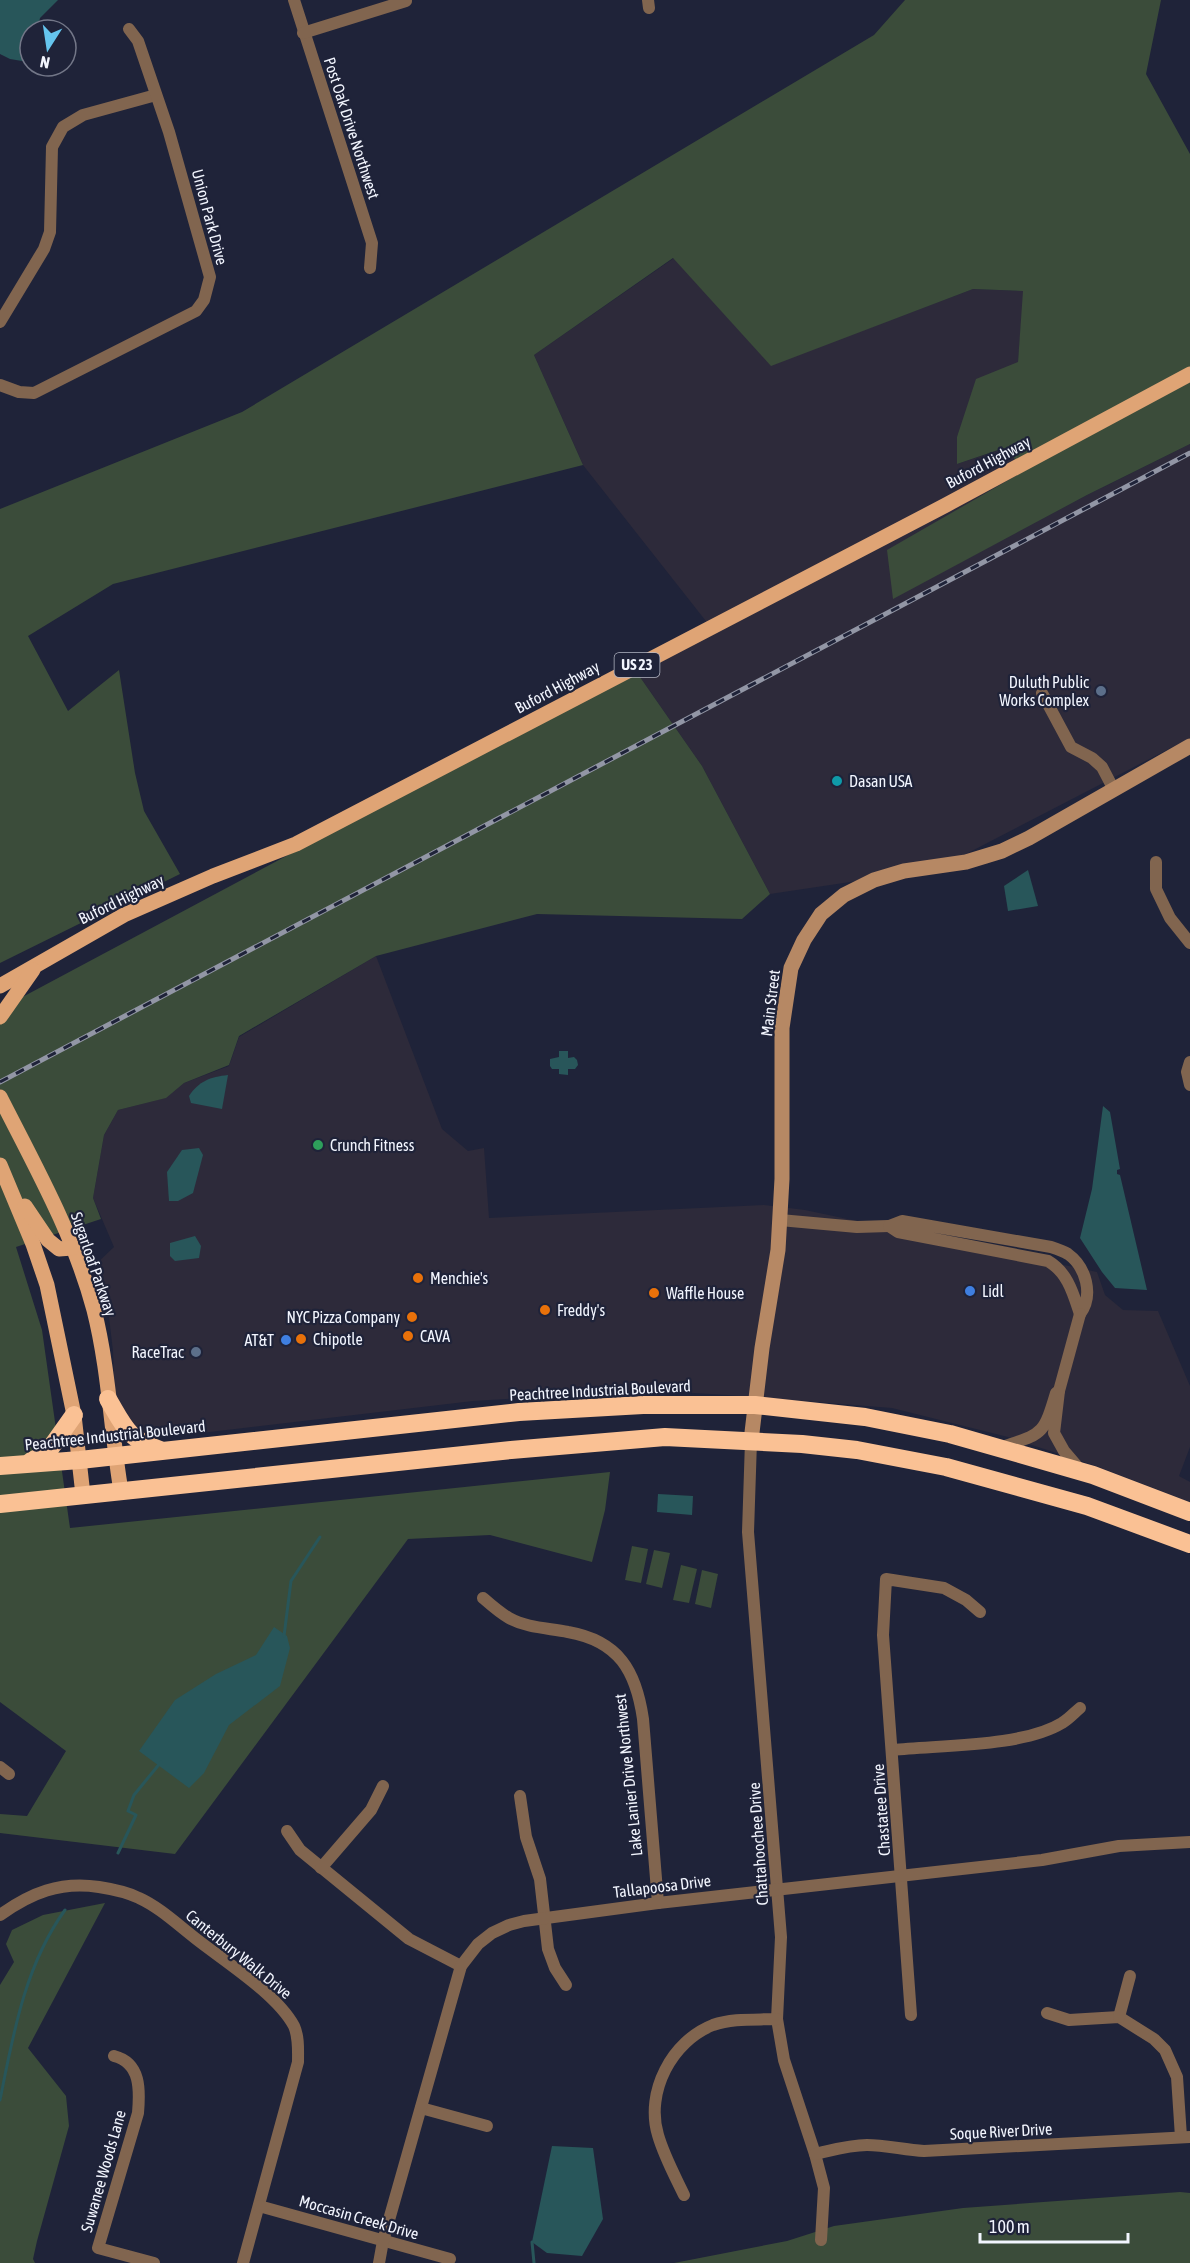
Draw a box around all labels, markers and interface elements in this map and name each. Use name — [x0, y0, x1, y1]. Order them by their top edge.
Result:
north arrow — [18, 18, 78, 78]
text: N — [38, 53, 51, 72]
street label: Post Oak Drive Northwest — [321, 55, 384, 201]
street label: Union Park Drive — [189, 167, 231, 267]
street label: Buford Highway — [943, 432, 1034, 493]
road number: US 23 — [614, 653, 660, 677]
street label: Buford Highway — [512, 657, 603, 718]
place label: Duluth Public Works Complex — [999, 673, 1090, 710]
marker: Duluth Public Works Complex — [1094, 684, 1108, 698]
place label: Dasan USA — [849, 772, 913, 790]
marker: Dasan USA — [830, 774, 844, 788]
street label: Buford Highway — [75, 870, 167, 928]
street label: Main Street — [757, 968, 783, 1037]
place label: Crunch Fitness — [330, 1136, 415, 1154]
marker: Crunch Fitness — [311, 1138, 325, 1152]
street label: Sugarloaf Parkway — [67, 1210, 120, 1319]
place label: Menchie's — [430, 1269, 489, 1287]
marker: Menchie's — [411, 1271, 425, 1285]
place label: Lidl — [982, 1282, 1004, 1300]
place label: Waffle House — [666, 1284, 744, 1302]
marker: Lidl — [963, 1284, 977, 1298]
marker: Waffle House — [647, 1286, 661, 1300]
place label: Freddy's — [557, 1301, 605, 1320]
marker: Freddy's — [538, 1303, 552, 1317]
place label: NYC Pizza Company — [287, 1308, 400, 1327]
marker: NYC Pizza Company — [405, 1310, 419, 1324]
place label: CAVA — [420, 1327, 450, 1345]
marker: CAVA — [401, 1329, 415, 1343]
place label: Chipotle — [313, 1330, 363, 1349]
place label: AT&T — [244, 1331, 274, 1349]
marker: Chipotle — [294, 1332, 308, 1346]
marker: AT&T — [279, 1333, 293, 1347]
place label: RaceTrac — [132, 1343, 184, 1361]
marker: RaceTrac — [189, 1345, 203, 1359]
street label: Peachtree Industrial Boulevard — [509, 1376, 691, 1404]
street label: Peachtree Industrial Boulevard — [24, 1417, 206, 1453]
street label: Lake Lanier Drive Northwest — [610, 1693, 645, 1857]
street label: Chastatee Drive — [869, 1763, 893, 1857]
street label: Chattahoochee Drive — [745, 1782, 771, 1906]
street label: Tallapoosa Drive — [612, 1871, 712, 1902]
street label: Canterbury Walk Drive — [182, 1906, 295, 2003]
street label: Suwanee Woods Lane — [77, 2108, 129, 2234]
street label: Soque River Drive — [949, 2119, 1053, 2144]
street label: Moccasin Creek Drive — [297, 2191, 421, 2243]
scale bar — [980, 2206, 1128, 2244]
text: 100 m — [989, 2216, 1030, 2237]

